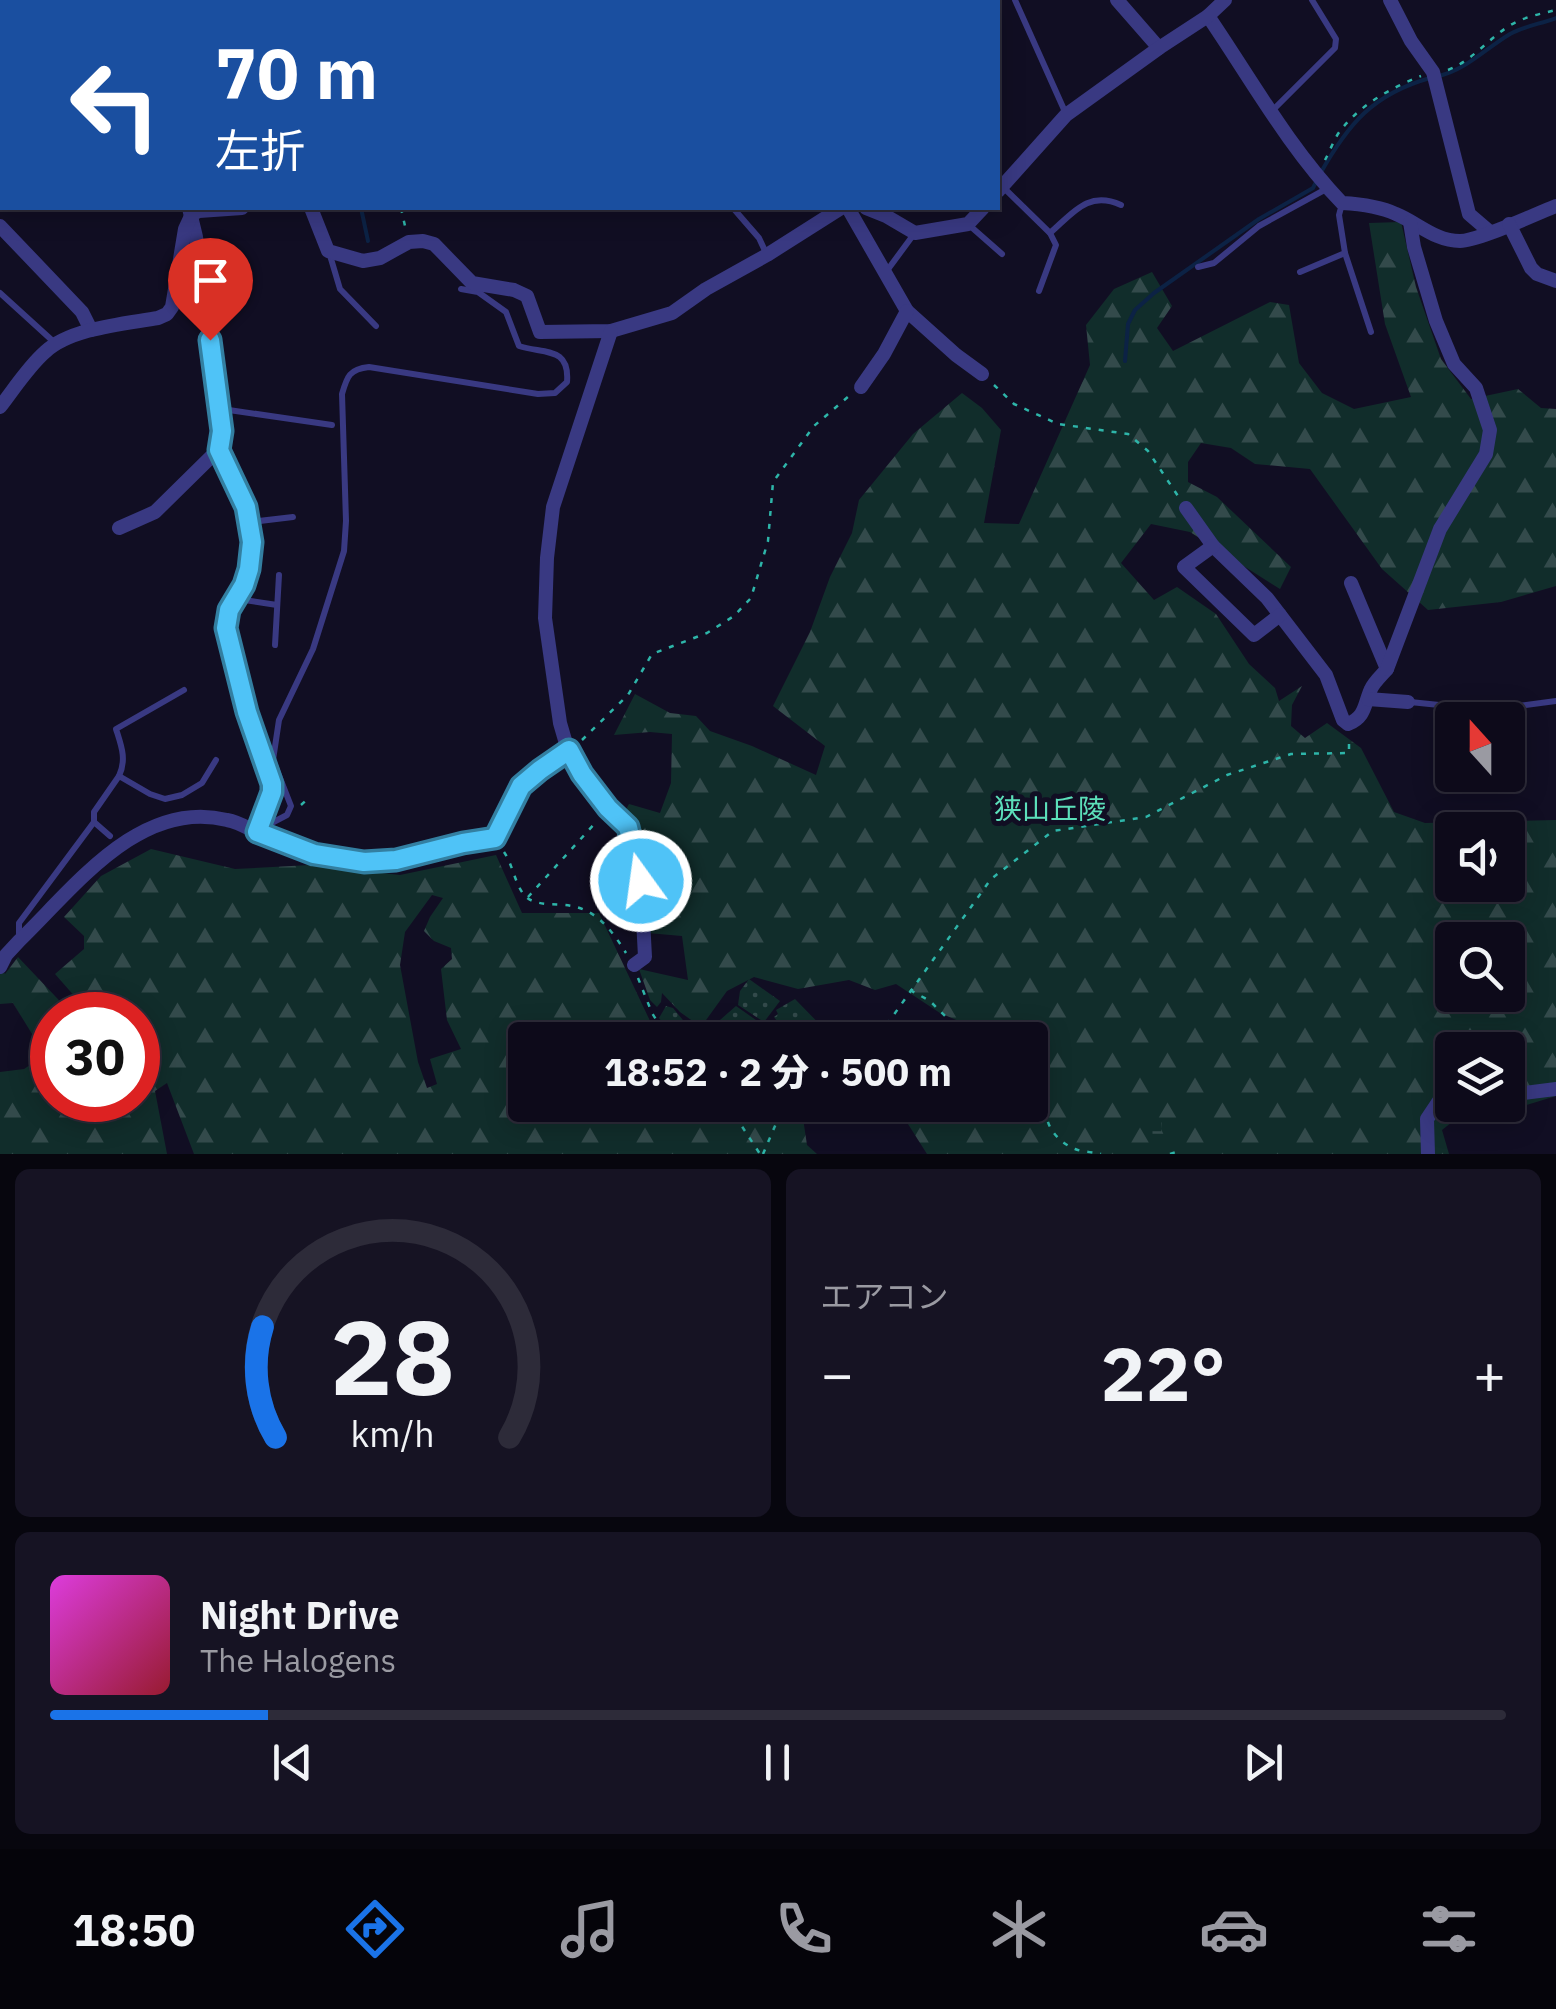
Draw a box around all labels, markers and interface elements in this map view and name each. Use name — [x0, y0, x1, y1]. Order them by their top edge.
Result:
text: 70 m — [215, 27, 378, 118]
icon: left — [50, 40, 180, 170]
text: 左折 — [215, 121, 305, 179]
pin — [168, 238, 253, 341]
icon: arrive — [183, 253, 238, 308]
north arrow — [1435, 702, 1525, 792]
map controls — [1435, 702, 1525, 1122]
park label: 狭山丘陵 — [994, 790, 1106, 827]
button: sound — [1435, 812, 1525, 902]
position arrow — [589, 829, 693, 933]
button: search — [1435, 922, 1525, 1012]
speed limit sign: 30 — [30, 992, 160, 1122]
button: layers — [1435, 1032, 1525, 1122]
text: 18:52 · 2 分 · 500 m — [604, 1047, 952, 1096]
text: エアコン — [821, 1275, 949, 1317]
text: 28 — [330, 1288, 455, 1424]
text: 22° — [1101, 1324, 1226, 1422]
text: − — [821, 1338, 854, 1409]
text: + — [1473, 1338, 1506, 1409]
text: km/h — [351, 1410, 435, 1457]
text: Night Drive — [200, 1590, 400, 1639]
text: The Halogens — [200, 1639, 396, 1681]
icon: previous — [265, 1735, 320, 1790]
icon: pause — [750, 1735, 805, 1790]
icon: next — [1236, 1735, 1291, 1790]
icon: directions — [340, 1894, 410, 1964]
icon: music — [555, 1894, 625, 1964]
icon: phone — [769, 1894, 839, 1964]
icon: climate — [984, 1894, 1054, 1964]
icon: car — [1199, 1894, 1269, 1964]
icon: filters — [1414, 1894, 1484, 1964]
text: 18:50 — [72, 1900, 195, 1958]

